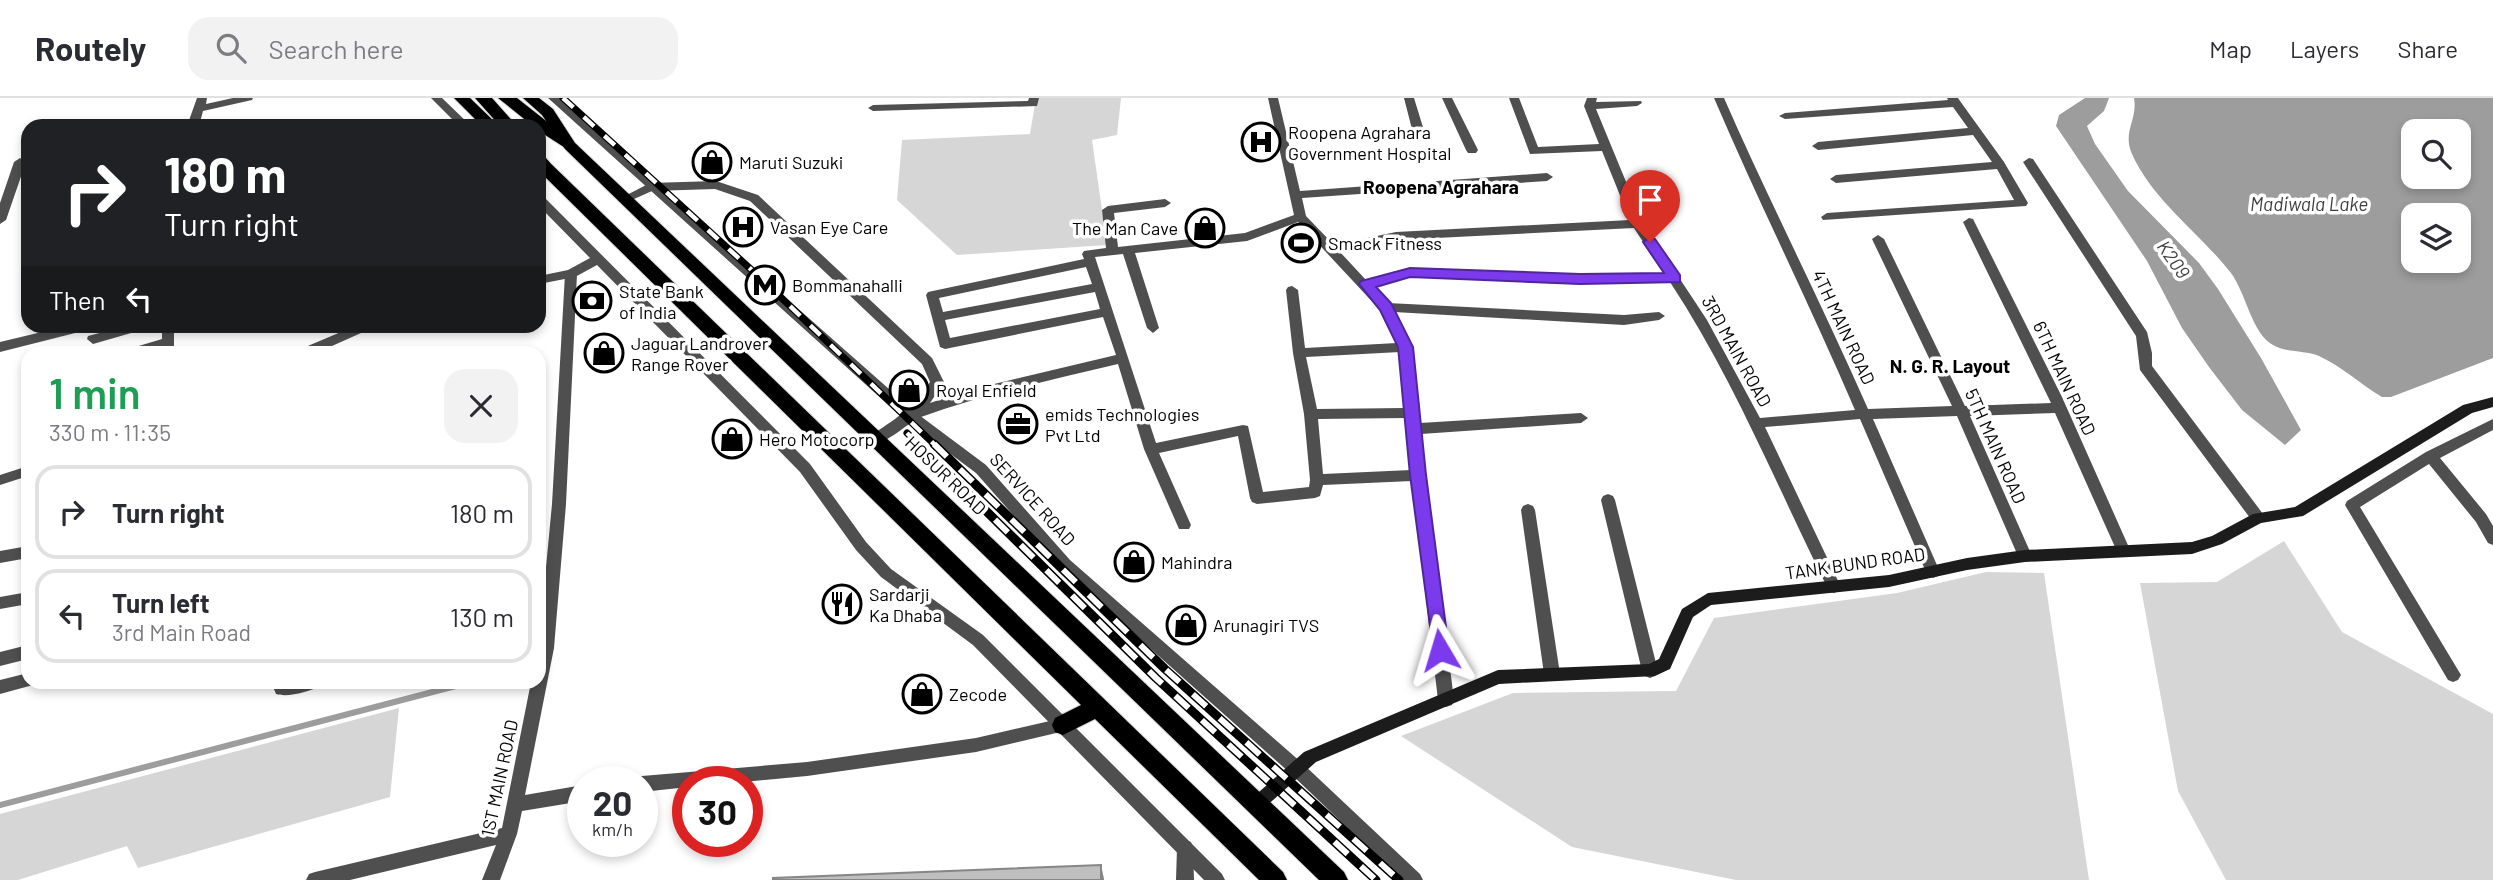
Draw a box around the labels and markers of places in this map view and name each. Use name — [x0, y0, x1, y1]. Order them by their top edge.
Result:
hospital icon: Roopena Agrahara Government Hospital — [1240, 121, 1282, 163]
place label: Roopena Agrahara Government Hospital — [1288, 121, 1451, 164]
shop icon: Maruti Suzuki — [691, 141, 733, 183]
place label: Maruti Suzuki — [739, 151, 843, 173]
pin — [1620, 170, 1680, 242]
hospital icon: Vasan Eye Care — [722, 206, 764, 248]
shop icon: The Man Cave — [1184, 207, 1226, 249]
place label: Vasan Eye Care — [770, 216, 888, 238]
place label: The Man Cave — [1072, 217, 1178, 239]
sports icon: Smack Fitness — [1280, 222, 1322, 264]
place label: Smack Fitness — [1328, 232, 1442, 254]
metro station icon: Bommanahalli — [744, 264, 786, 306]
place label: Bommanahalli — [792, 274, 903, 296]
bank icon: State Bank of India — [571, 280, 613, 322]
place label: State Bank of India — [619, 280, 704, 323]
shop icon: Jaguar Landrover Range Rover — [583, 332, 625, 374]
place label: Jaguar Landrover Range Rover — [631, 332, 769, 375]
shop icon: Royal Enfield — [888, 369, 930, 411]
place label: Royal Enfield — [936, 379, 1037, 401]
office icon: emids Technologies Pvt Ltd — [997, 403, 1039, 445]
place label: emids Technologies Pvt Ltd — [1045, 403, 1199, 446]
shop icon: Hero Motocorp — [711, 418, 753, 460]
place label: Hero Motocorp — [759, 428, 875, 450]
shop icon: Mahindra — [1113, 541, 1155, 583]
place label: Mahindra — [1161, 551, 1232, 573]
restaurant icon: Sardarji Ka Dhaba — [821, 583, 863, 625]
place label: Sardarji Ka Dhaba — [869, 583, 942, 626]
shop icon: Arunagiri TVS — [1165, 604, 1207, 646]
place label: Arunagiri TVS — [1213, 614, 1319, 636]
shop icon: Zecode — [901, 673, 943, 715]
place label: Zecode — [949, 683, 1007, 705]

